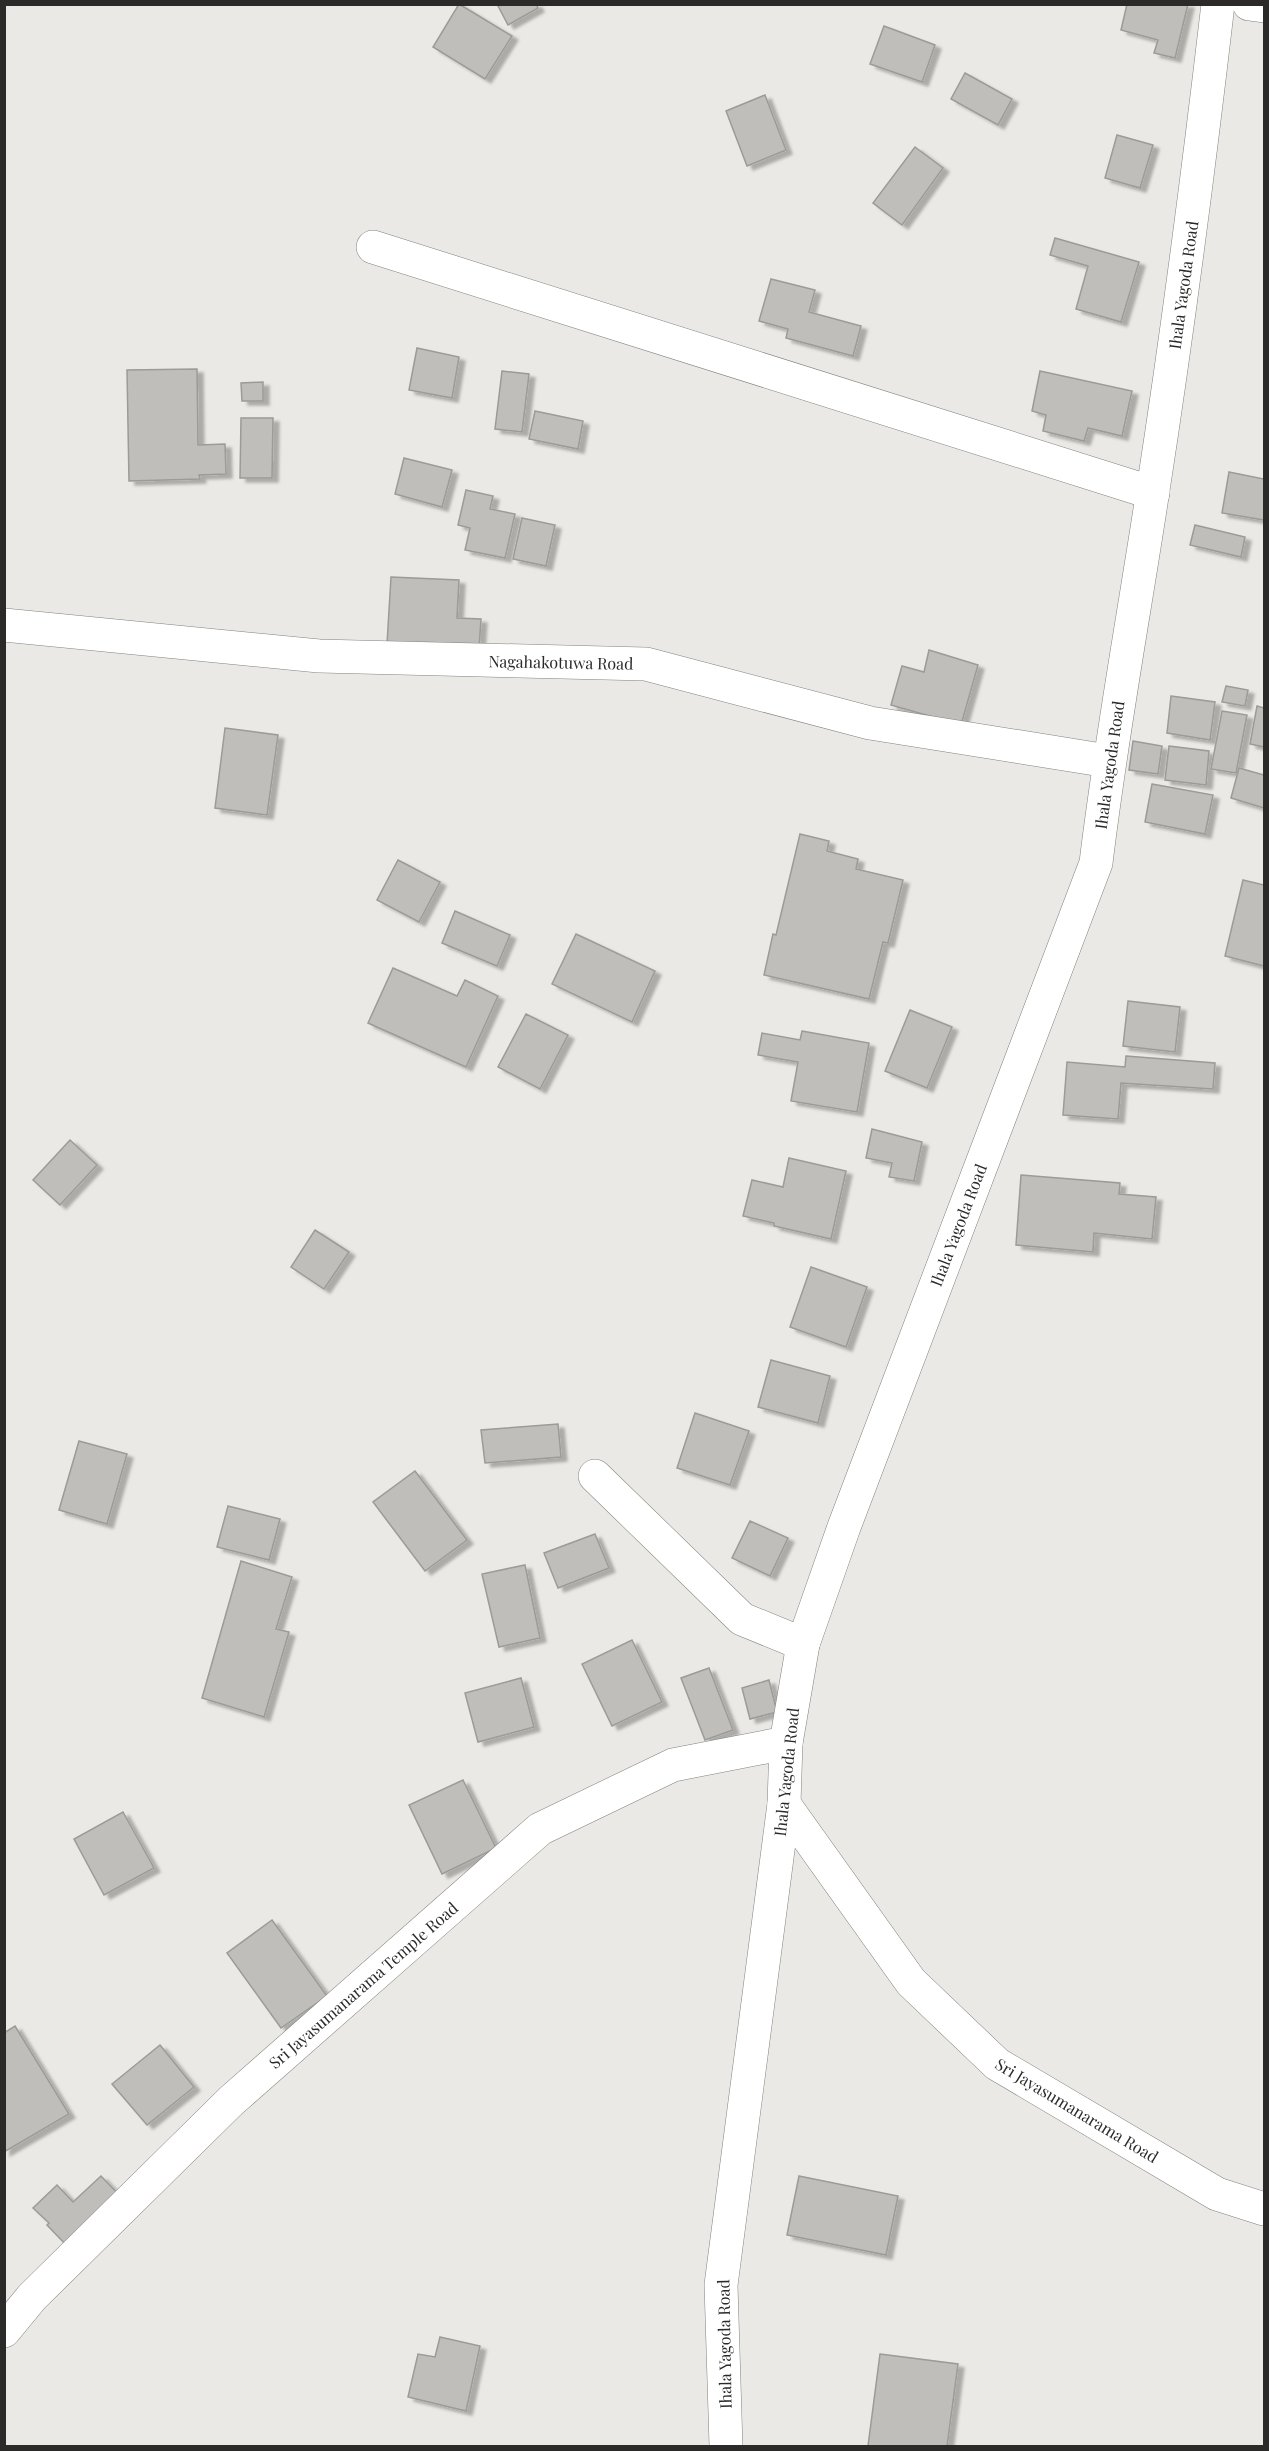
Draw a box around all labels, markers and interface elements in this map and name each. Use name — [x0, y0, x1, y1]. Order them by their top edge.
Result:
street label: Ihala Yagoda Road — [1164, 219, 1202, 351]
street label: Nagahakotuwa Road — [488, 650, 634, 674]
street label: Ihala Yagoda Road — [1090, 699, 1128, 831]
street label: Ihala Yagoda Road — [925, 1161, 991, 1289]
street label: Ihala Yagoda Road — [769, 1706, 803, 1838]
street label: Sri Jayasumanarama Temple Road — [264, 1897, 462, 2073]
street label: Sri Jayasumanarama Road — [992, 2053, 1162, 2167]
street label: Ihala Yagoda Road — [712, 2279, 736, 2409]

